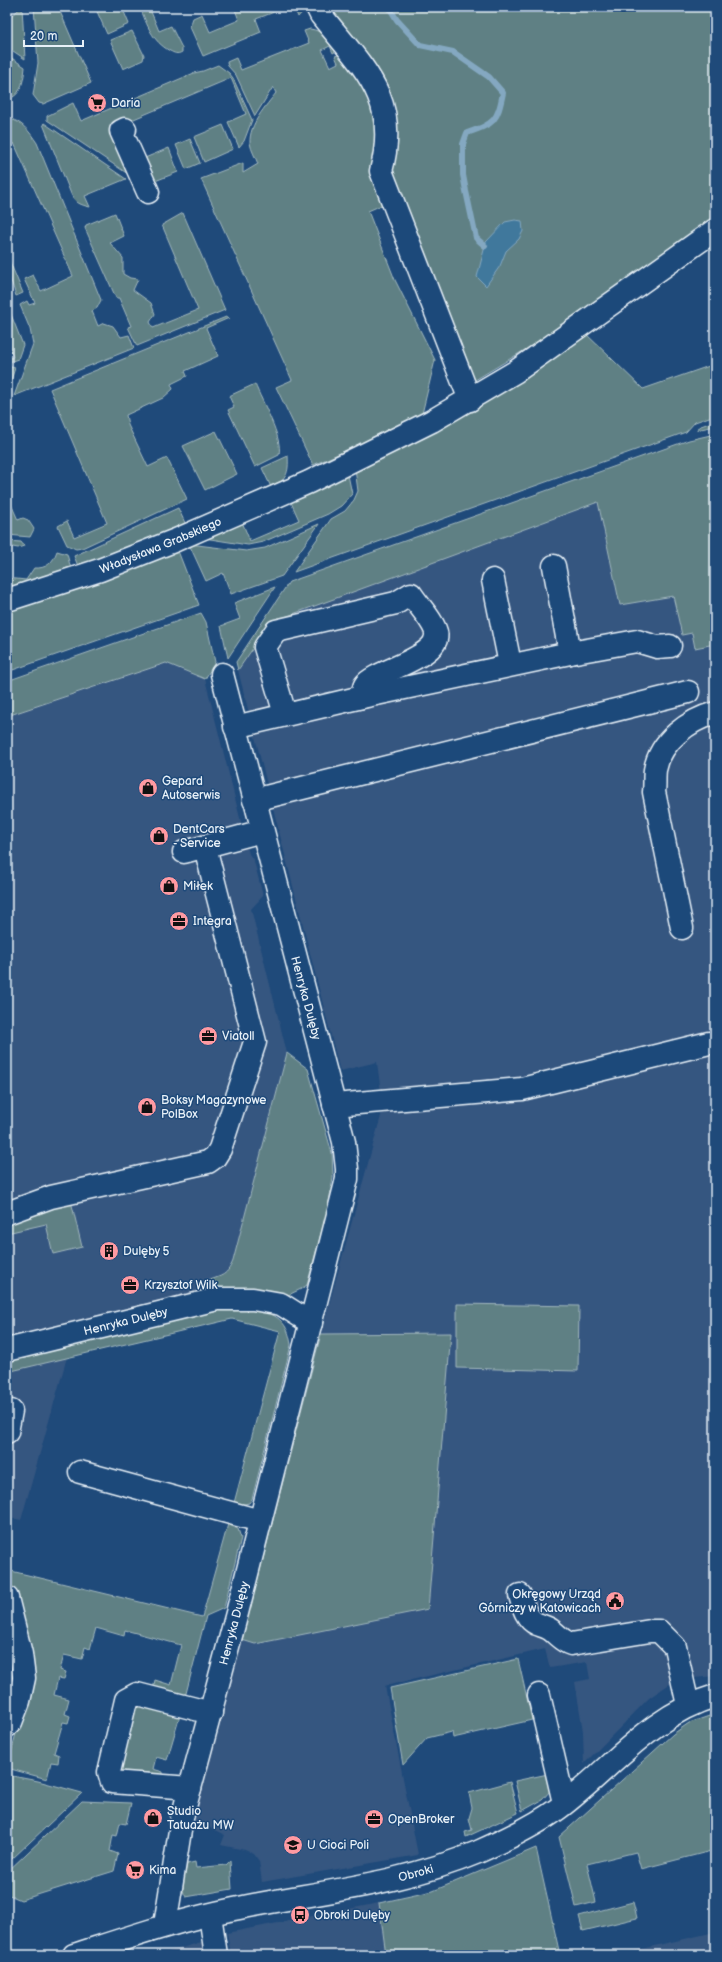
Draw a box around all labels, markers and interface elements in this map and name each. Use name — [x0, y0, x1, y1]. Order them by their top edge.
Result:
scale bar — [24, 22, 83, 48]
text: 20 m — [30, 29, 57, 44]
supermarket icon: Daria — [86, 92, 108, 114]
place label: Daria — [111, 96, 141, 111]
street label: Władysława Grabskiego — [98, 514, 224, 577]
place label: Gepard Autoserwis — [162, 774, 220, 803]
shop icon: Gepard Autoserwis — [137, 777, 159, 799]
place label: DentCars - Service — [173, 822, 225, 851]
shop icon: DentCars - Service — [148, 825, 170, 847]
shop icon: Miłek — [158, 875, 180, 897]
place label: Miłek — [183, 879, 213, 894]
office icon: Integra — [168, 910, 190, 932]
place label: Integra — [193, 914, 232, 929]
street label: Henryka Dulęby — [287, 955, 324, 1042]
office icon: Viatoll — [197, 1025, 219, 1047]
place label: Viatoll — [222, 1029, 255, 1044]
place label: Boksy Magazynowe PolBox — [161, 1093, 266, 1122]
shop icon: Boksy Magazynowe PolBox — [136, 1096, 158, 1118]
building icon: Dulęby 5 — [98, 1240, 120, 1262]
place label: Dulęby 5 — [123, 1244, 170, 1259]
office icon: Krzysztof Wilk — [119, 1274, 141, 1296]
place label: Krzysztof Wilk — [144, 1278, 217, 1293]
street label: Henryka Dulęby — [82, 1304, 170, 1339]
street label: Henryka Dulęby — [216, 1579, 253, 1667]
place label: Okręgowy Urząd Górniczy w Katowicach — [478, 1587, 601, 1616]
public building icon: Okręgowy Urząd Górniczy w Katowicach — [604, 1590, 626, 1612]
place label: Studio Tatuażu MW — [167, 1804, 234, 1833]
shop icon: Studio Tatuażu MW — [142, 1807, 164, 1829]
office icon: OpenBroker — [363, 1808, 385, 1830]
place label: OpenBroker — [388, 1812, 455, 1827]
school or university icon: U Cioci Poli — [282, 1834, 304, 1856]
place label: U Cioci Poli — [307, 1838, 369, 1853]
supermarket icon: Kima — [124, 1859, 146, 1881]
street label: Obroki — [397, 1861, 435, 1885]
place label: Kima — [149, 1863, 176, 1878]
bus stop icon: Obroki Dulęby — [289, 1904, 311, 1926]
place label: Obroki Dulęby — [314, 1908, 390, 1923]

